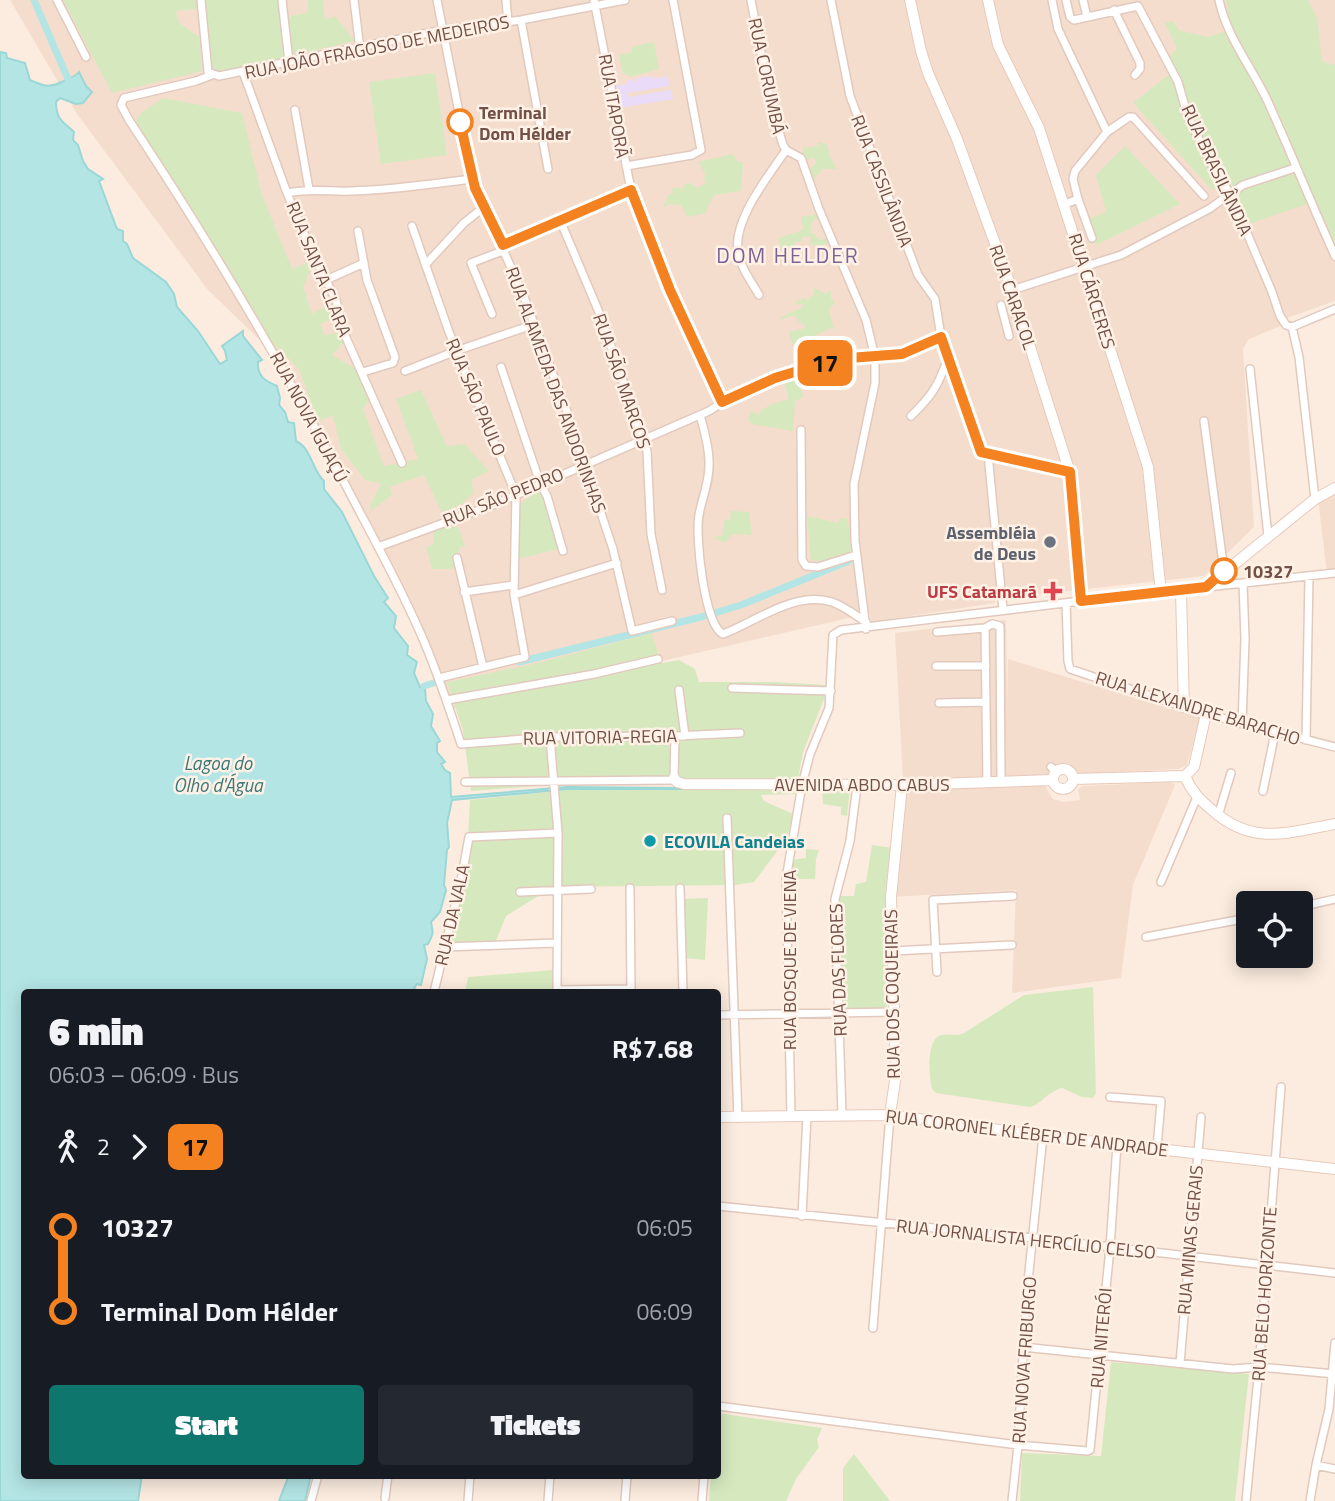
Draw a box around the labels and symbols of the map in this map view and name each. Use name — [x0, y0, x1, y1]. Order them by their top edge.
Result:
street label: RUA JOÃO FRAGOSO DE MEDEIROS — [242, 8, 512, 86]
street label: RUA CORUMBÁ — [742, 15, 793, 137]
street label: RUA ITAPORÃ — [592, 52, 636, 160]
place label: Terminal Dom Hélder — [479, 99, 571, 147]
street label: RUA BRASILÂNDIA — [1175, 100, 1259, 240]
marker: Terminal Dom Hélder — [447, 109, 473, 135]
street label: RUA CASSILÂNDIA — [844, 111, 920, 251]
street label: RUA SANTA CLARA — [280, 197, 359, 341]
street label: RUA CÁRCERES — [1062, 230, 1122, 352]
district label: DOM HELDER — [716, 239, 860, 271]
street label: RUA CARACOL — [982, 241, 1044, 353]
street label: RUA ALAMEDA DAS ANDORINHAS — [499, 263, 613, 517]
street label: RUA SÃO MARCOS — [586, 310, 658, 452]
street label: RUA SÃO PAULO — [439, 334, 513, 460]
line badge: 17 — [794, 340, 856, 386]
street label: RUA NOVA IGUAÇÚ — [263, 347, 355, 487]
street label: RUA SÃO PEDRO — [438, 460, 568, 534]
place label: Assembléia de Deus — [946, 519, 1036, 567]
marker: Assembléia de Deus — [1042, 534, 1058, 550]
marker: 10327 — [1211, 558, 1237, 584]
place label: 10327 — [1243, 558, 1293, 585]
place label: UFS Catamarã — [927, 578, 1037, 605]
marker: UFS Catamarã — [1043, 581, 1063, 601]
street label: RUA ALEXANDRE BARACHO — [1092, 664, 1304, 752]
street label: RUA VITORIA-REGIA — [523, 722, 678, 752]
water label: Lagoa do Olho d'Água — [174, 748, 264, 799]
street label: AVENIDA ABDO CABUS — [774, 771, 950, 798]
place label: ECOVILA Candeias — [664, 828, 805, 855]
marker: ECOVILA Candeias — [642, 833, 658, 849]
street label: RUA DA VALA — [427, 861, 477, 968]
street label: RUA BOSQUE DE VIENA — [776, 869, 803, 1050]
street label: RUA DAS FLORES — [822, 903, 854, 1037]
street label: RUA DOS COQUEIRAIS — [877, 909, 907, 1079]
street label: RUA CORONEL KLÉBER DE ANDRADE — [884, 1102, 1170, 1164]
street label: RUA MINAS GERAIS — [1170, 1164, 1210, 1316]
street label: RUA BELO HORIZONTE — [1244, 1206, 1284, 1382]
street label: RUA JORNALISTA HERCÍLIO CELSO — [895, 1212, 1157, 1266]
street label: RUA NOVA FRIBURGO — [1005, 1276, 1043, 1444]
street label: RUA NITERÓI — [1083, 1287, 1119, 1389]

